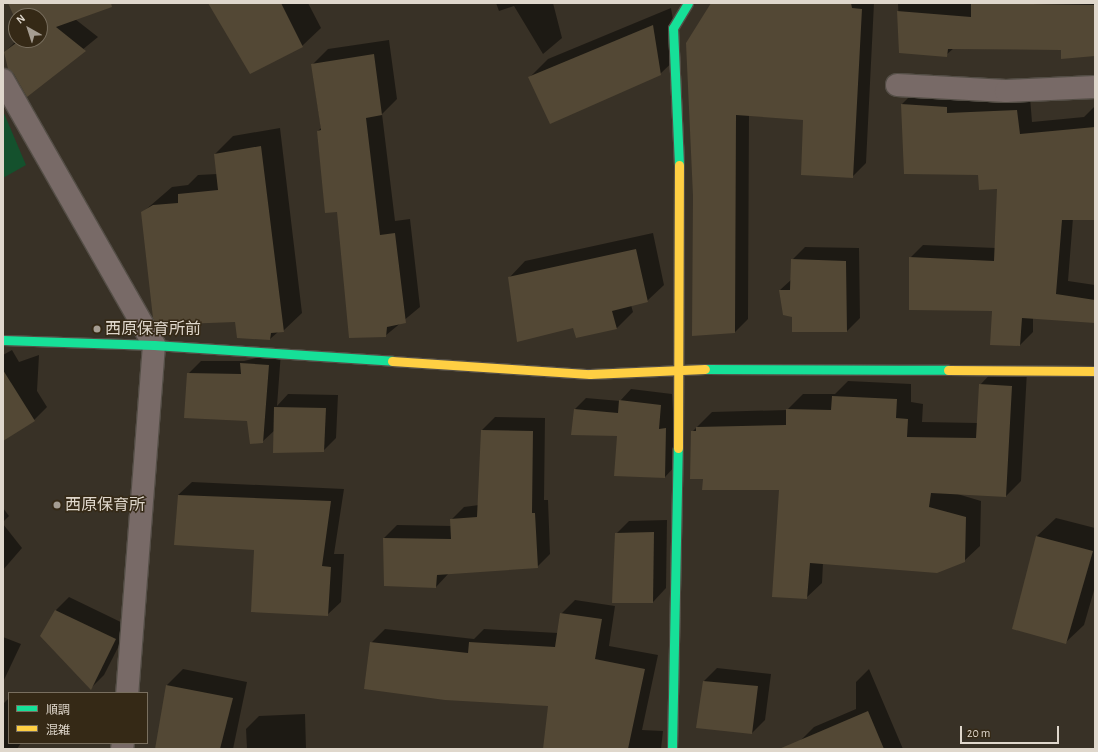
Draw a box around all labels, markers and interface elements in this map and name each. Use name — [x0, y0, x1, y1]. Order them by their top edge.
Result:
north arrow — [8, 8, 48, 48]
text: N — [14, 12, 27, 26]
place label: 西原保育所前 — [105, 319, 201, 339]
marker: 西原保育所前 — [92, 324, 102, 334]
place label: 西原保育所 — [65, 495, 145, 515]
marker: 西原保育所 — [52, 500, 62, 510]
legend — [8, 692, 148, 744]
text: 順調 — [46, 704, 70, 716]
scale bar — [962, 718, 1061, 744]
text: 混雑 — [46, 724, 70, 736]
text: 20 m — [967, 727, 990, 739]

